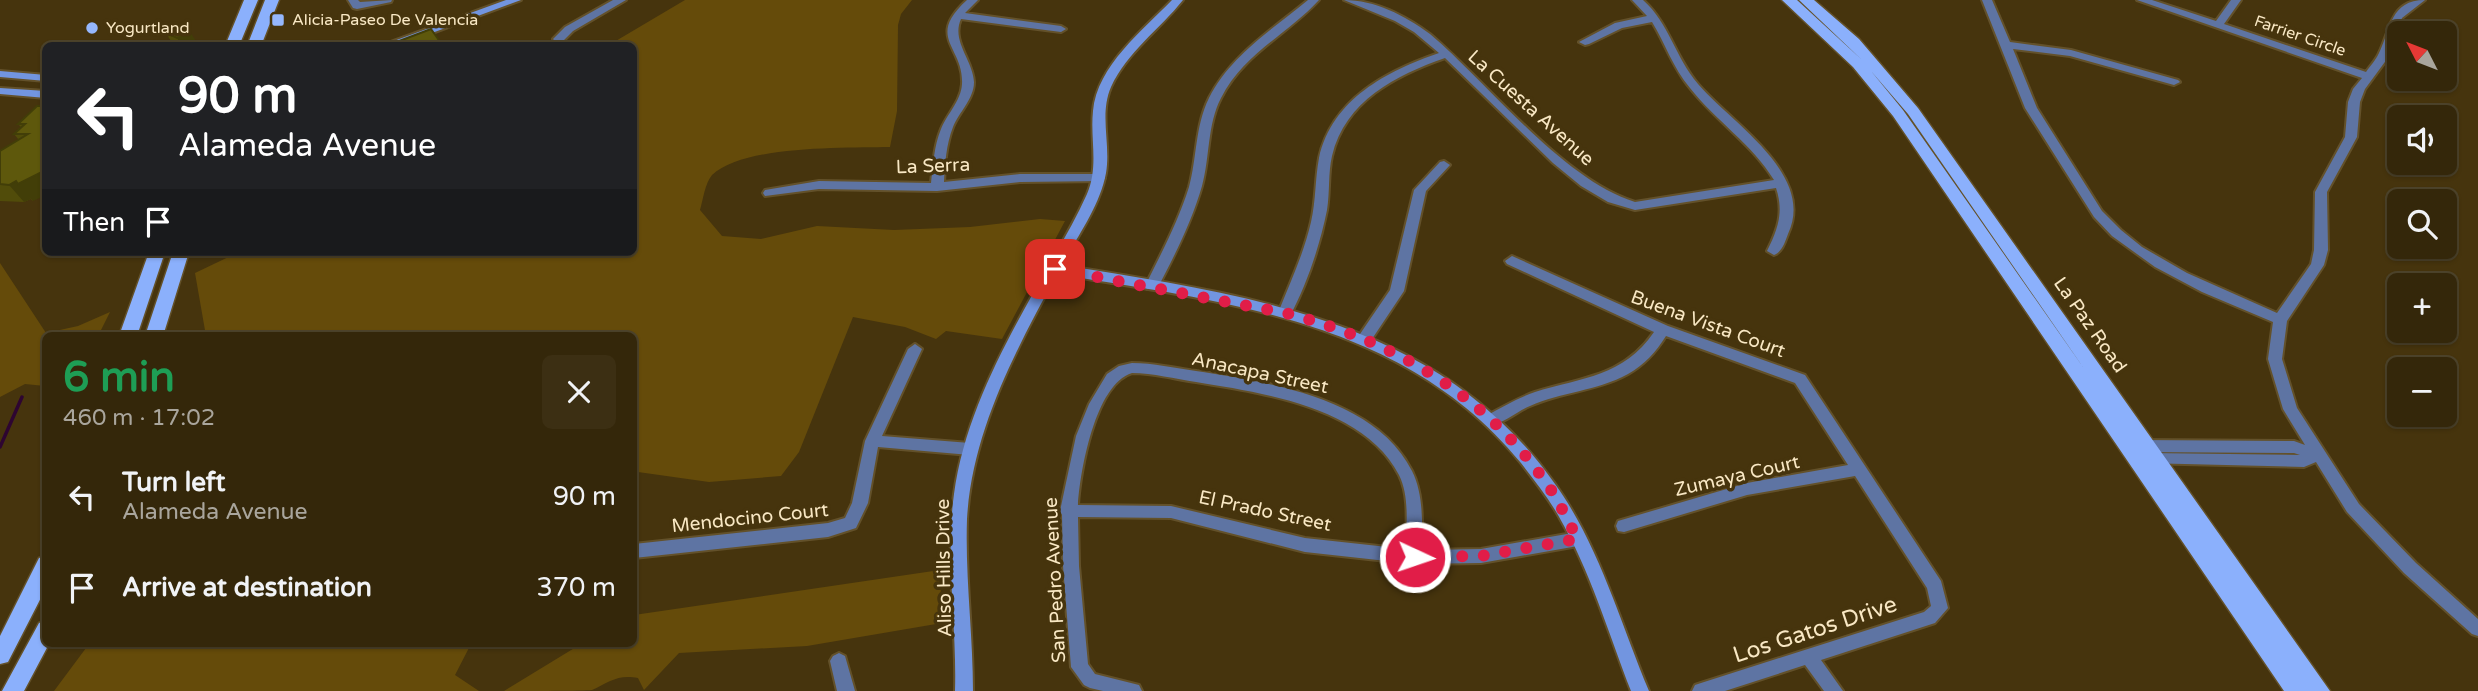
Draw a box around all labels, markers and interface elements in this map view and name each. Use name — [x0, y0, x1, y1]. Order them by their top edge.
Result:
place label: Alicia-Paseo De Valencia — [292, 10, 478, 30]
street label: Farrier Circle — [2252, 11, 2348, 61]
marker: Alicia-Paseo De Valencia — [270, 12, 286, 28]
place label: Yogurtland — [106, 18, 190, 38]
marker: Yogurtland — [84, 20, 100, 36]
north arrow — [2387, 21, 2457, 91]
map controls — [2387, 21, 2457, 427]
street label: La Cuesta Avenue — [1464, 46, 1598, 170]
text: 90 m — [178, 67, 297, 126]
icon: left — [63, 70, 154, 161]
button: sound — [2387, 105, 2457, 175]
text: Alameda Avenue — [178, 127, 436, 165]
street label: La Serra — [896, 154, 970, 178]
button: search — [2387, 189, 2457, 259]
icon: arrive — [139, 203, 177, 241]
text: Then — [63, 207, 125, 238]
pin — [1025, 239, 1085, 299]
icon: arrive — [1036, 250, 1074, 288]
street label: La Paz Road — [2049, 273, 2131, 377]
button: + — [2387, 273, 2457, 343]
street label: Buena Vista Court — [1628, 286, 1788, 362]
street label: Anacapa Street — [1190, 348, 1330, 398]
text: 6 min — [63, 352, 175, 403]
button: close — [542, 355, 616, 429]
button: − — [2387, 357, 2457, 427]
text: 460 m · 17:02 — [63, 404, 215, 432]
street label: Zumaya Court — [1672, 451, 1802, 501]
text: Turn left — [122, 467, 225, 498]
icon: left — [63, 478, 101, 516]
text: 90 m — [553, 481, 616, 512]
street label: El Prado Street — [1197, 486, 1333, 536]
street label: San Pedro Avenue — [1040, 497, 1070, 663]
text: Alameda Avenue — [122, 498, 308, 526]
street label: Mendocino Court — [671, 499, 829, 537]
street label: Aliso Hills Drive — [932, 499, 956, 637]
position arrow — [1378, 520, 1452, 594]
icon: arrive — [63, 569, 101, 607]
text: Arrive at destination — [122, 572, 372, 603]
text: 370 m — [536, 572, 616, 603]
street label: Los Gatos Drive — [1730, 590, 1900, 670]

